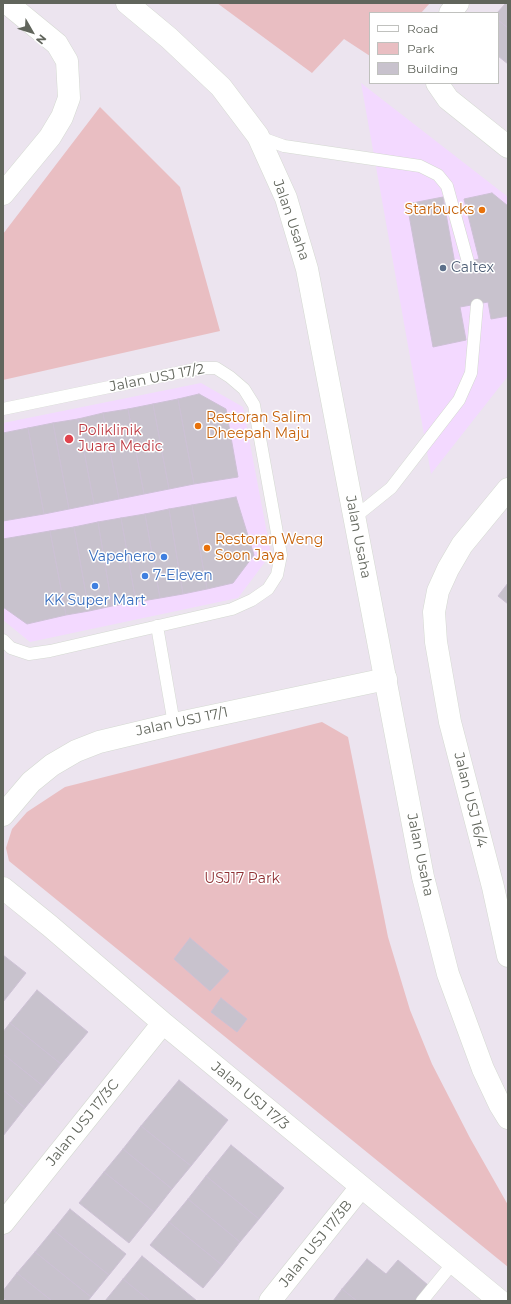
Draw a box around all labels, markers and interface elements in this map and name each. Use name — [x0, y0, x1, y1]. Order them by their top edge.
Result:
north arrow — [12, 12, 52, 52]
legend — [369, 12, 499, 84]
text: Road — [407, 21, 438, 36]
text: N — [33, 32, 50, 47]
text: Park — [407, 41, 434, 56]
text: Building — [407, 61, 458, 76]
street label: Jalan Usaha — [269, 177, 313, 263]
place label: Starbucks — [405, 202, 474, 218]
marker: Starbucks — [477, 205, 487, 215]
place label: Caltex — [451, 260, 494, 276]
marker: Caltex — [438, 263, 448, 273]
street label: Jalan USJ 17/2 — [108, 361, 206, 395]
place label: Restoran Salim Dheepah Maju — [206, 410, 311, 442]
marker: Restoran Salim Dheepah Maju — [193, 421, 203, 431]
place label: Poliklinik Juara Medic — [78, 423, 163, 456]
marker: Poliklinik Juara Medic — [63, 433, 75, 445]
street label: Jalan Usaha — [342, 494, 374, 580]
place label: Restoran Weng Soon Jaya — [215, 532, 323, 564]
marker: Restoran Weng Soon Jaya — [202, 543, 212, 553]
place label: Vapehero — [89, 549, 156, 565]
marker: Vapehero — [159, 552, 169, 562]
place label: 7-Eleven — [153, 568, 213, 584]
marker: 7-Eleven — [140, 571, 150, 581]
marker: KK Super Mart — [90, 581, 100, 591]
place label: KK Super Mart — [44, 593, 146, 609]
street label: Jalan USJ 17/1 — [134, 704, 230, 740]
street label: Jalan USJ 16/4 — [450, 751, 490, 849]
street label: Jalan Usaha — [403, 812, 437, 898]
park label: USJ17 Park — [204, 871, 280, 887]
street label: Jalan USJ 17/3 — [208, 1059, 292, 1133]
street label: Jalan USJ 17/3C — [43, 1077, 123, 1169]
street label: Jalan USJ 17/3B — [276, 1197, 356, 1291]

